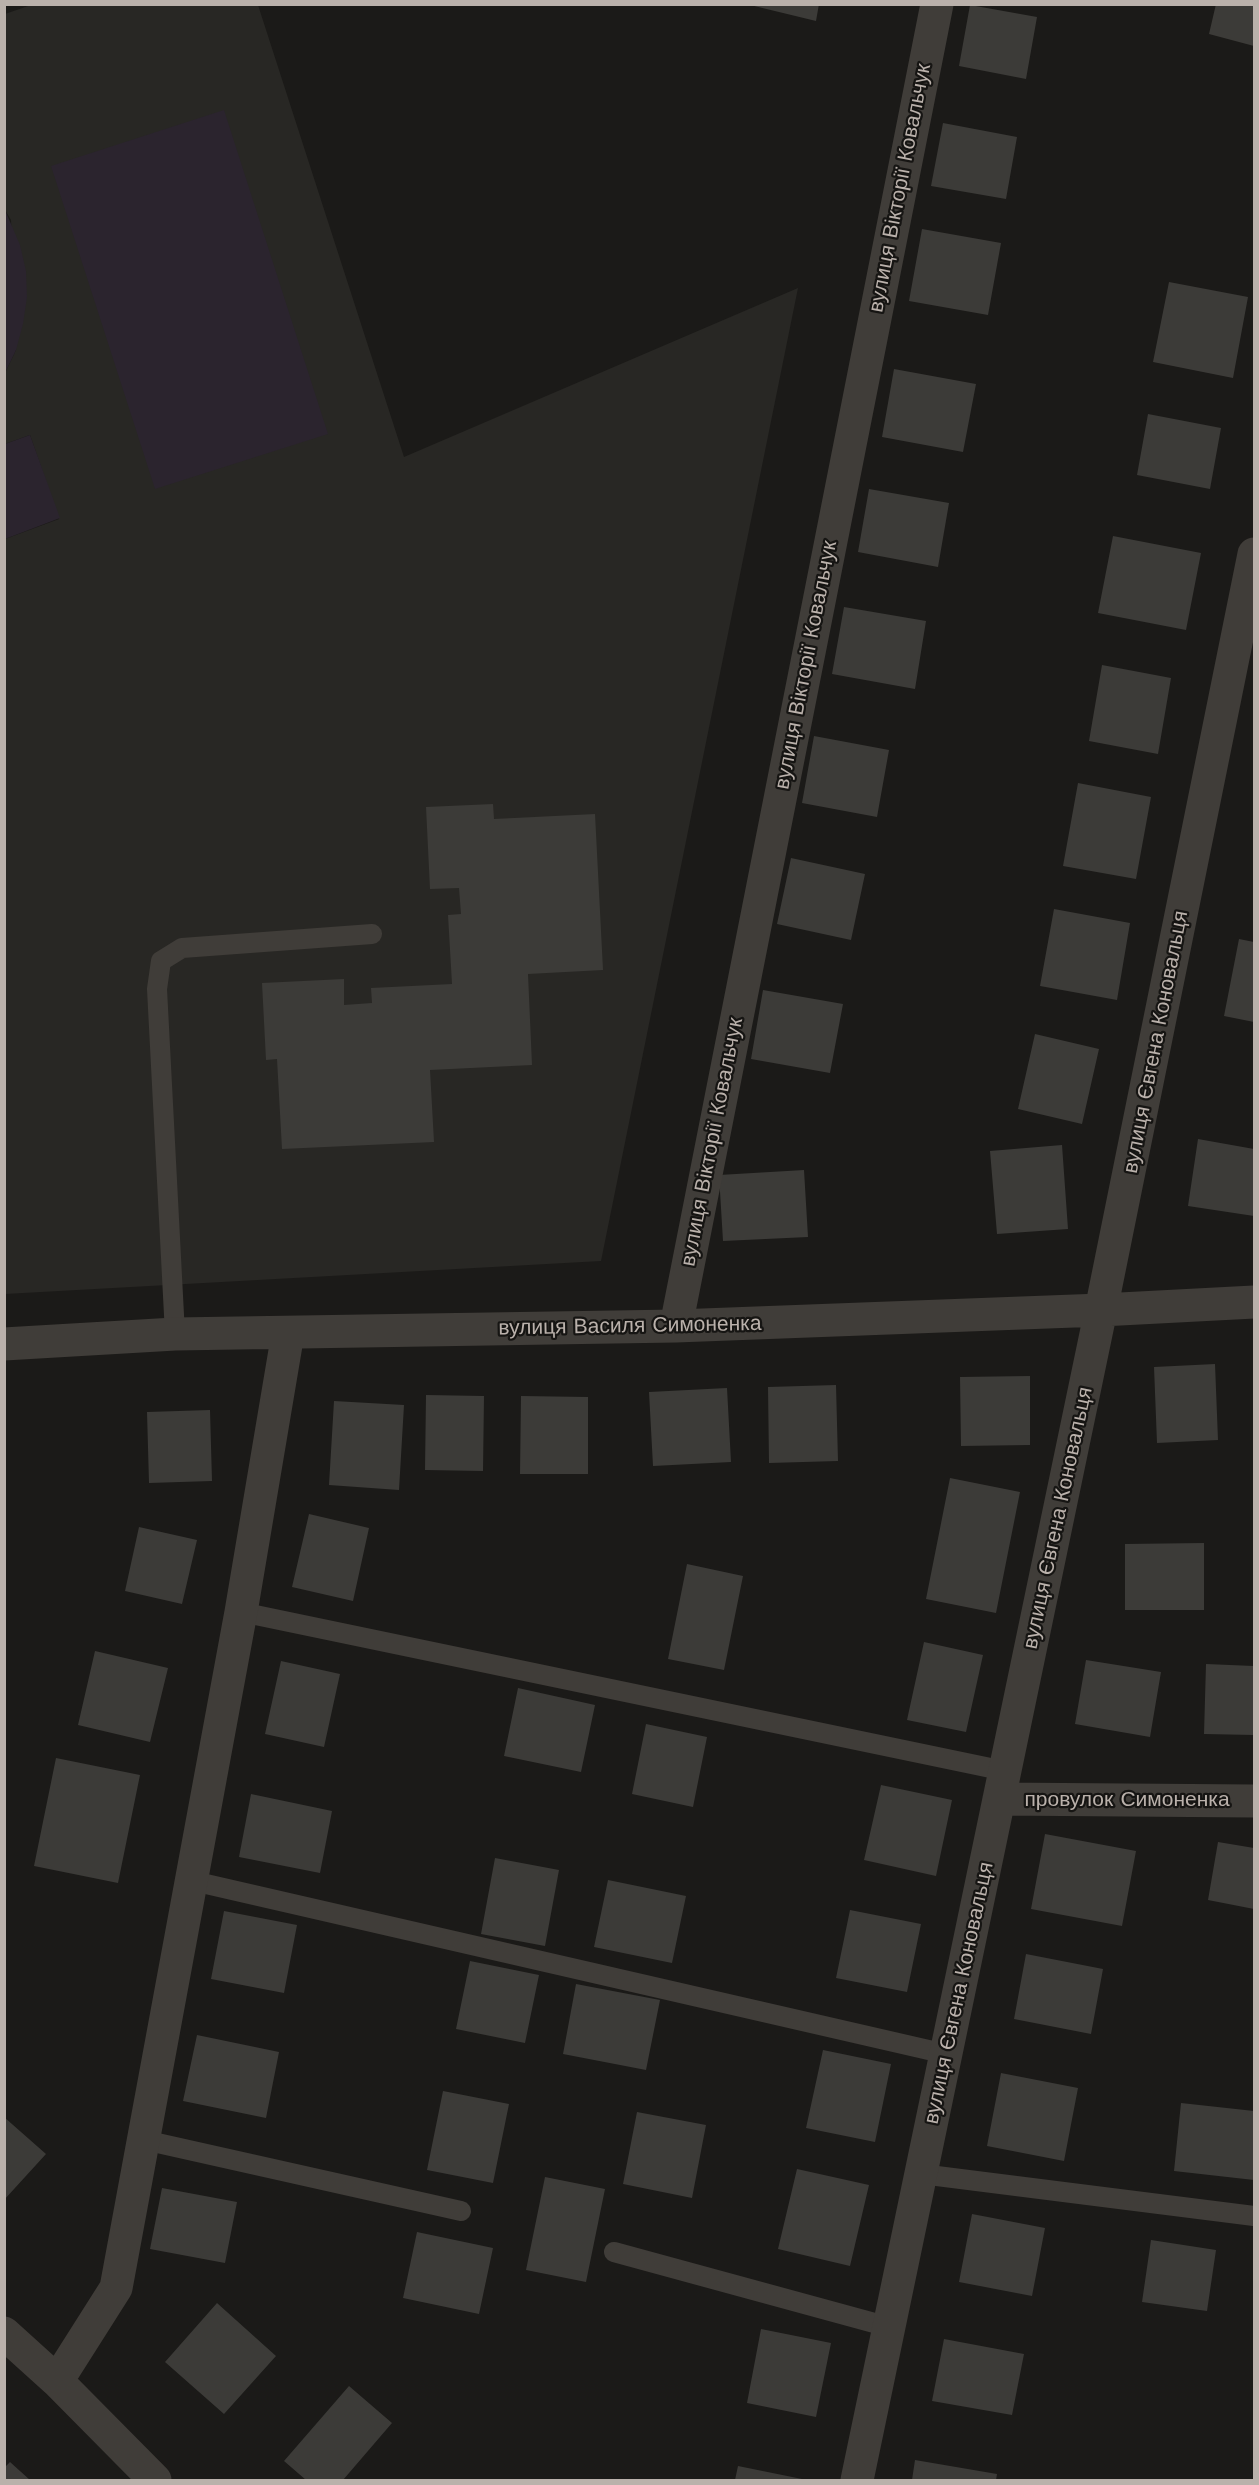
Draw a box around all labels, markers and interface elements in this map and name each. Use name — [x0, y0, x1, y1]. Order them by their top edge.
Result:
street label: вулиця Вікторії Ковальчук — [864, 62, 936, 314]
street label: вулиця Вікторії Ковальчук — [770, 539, 842, 791]
street label: вулиця Євгена Коновальця — [1118, 908, 1194, 1176]
street label: вулиця Вікторії Ковальчук — [676, 1016, 748, 1268]
street label: вулиця Василя Симоненка — [498, 1311, 762, 1341]
street label: вулиця Євгена Коновальця — [1018, 1385, 1098, 1651]
street label: провулок Симоненка — [1024, 1787, 1230, 1813]
street label: вулиця Євгена Коновальця — [919, 1860, 999, 2126]

